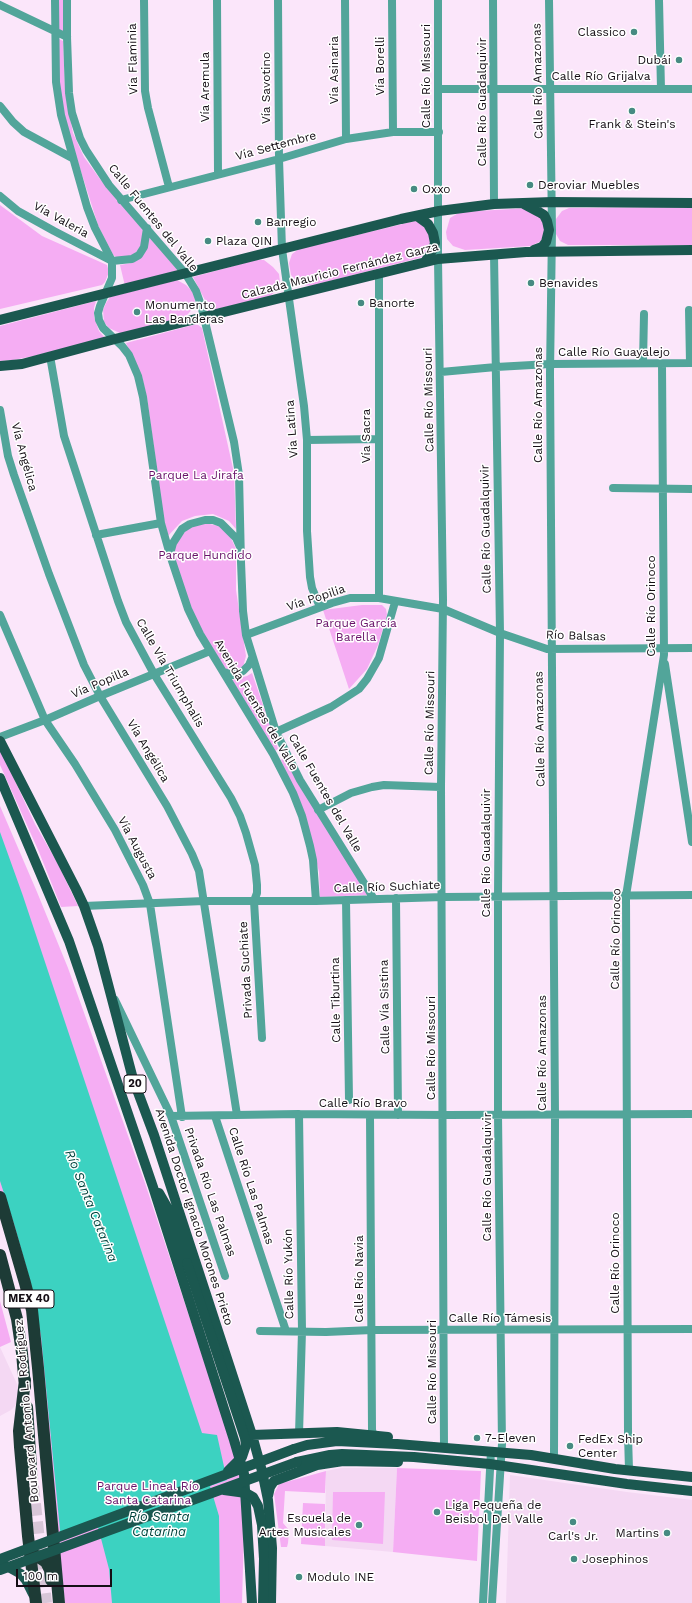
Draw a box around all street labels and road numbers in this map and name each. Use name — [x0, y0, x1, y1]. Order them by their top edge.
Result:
street label: Vía Flaminia — [125, 23, 141, 95]
street label: Calle Río Amazonas — [530, 23, 546, 139]
street label: Calle Río Missouri — [419, 24, 433, 128]
street label: Vía Asinaria — [327, 36, 341, 104]
street label: Vía Borelli — [373, 36, 387, 96]
street label: Calle Río Guadalquivir — [475, 37, 489, 167]
street label: Vía Aremula — [198, 52, 212, 122]
street label: Vía Savotino — [259, 52, 273, 124]
street label: Calle Río Grijalva — [552, 69, 650, 83]
street label: Vía Settembre — [234, 128, 318, 164]
street label: Calle Fuentes del Valle — [105, 161, 201, 275]
street label: Vía Valeria — [31, 199, 91, 241]
street label: Calzada Mauricio Fernández Garza — [240, 240, 440, 302]
street label: Calle Río Guayalejo — [558, 345, 670, 359]
street label: Calle Río Amazonas — [531, 347, 545, 463]
street label: Calle Río Missouri — [421, 348, 437, 452]
street label: Vía Latina — [283, 400, 301, 458]
street label: Vía Sacra — [359, 409, 373, 463]
street label: Vía Angélica — [8, 421, 40, 493]
street label: Calle Río Guadalquivir — [478, 464, 494, 594]
street label: Calle Río Orinoco — [644, 555, 658, 657]
street label: Vía Popilia — [285, 582, 347, 614]
street label: Calle Vía Triumphalis — [133, 616, 207, 730]
street label: Río Balsas — [546, 628, 606, 644]
street label: Avenida Fuentes del Valle — [211, 637, 301, 773]
street label: Vía Popilla — [69, 664, 131, 702]
street label: Calle Río Missouri — [422, 671, 438, 775]
street label: Calle Río Amazonas — [532, 671, 548, 787]
street label: Vía Angélica — [124, 717, 172, 785]
street label: Calle Fuentes del Valle — [285, 731, 365, 855]
street label: Calle Río Guadalquivir — [479, 788, 493, 918]
street label: Vía Augusta — [114, 814, 160, 882]
street label: Calle Río Suchiate — [333, 878, 441, 896]
street label: Calle Río Orinoco — [608, 888, 624, 990]
street label: Privada Suchiate — [236, 921, 256, 1019]
street label: Calle Tiburtina — [328, 957, 344, 1043]
street label: Calle Vía Sistina — [377, 959, 393, 1055]
street label: Calle Río Amazonas — [535, 995, 549, 1111]
street label: Calle Río Missouri — [424, 996, 438, 1100]
road number: 20 — [124, 1075, 146, 1093]
street label: Calle Río Bravo — [319, 1096, 407, 1110]
street label: Avenida Doctor Ignacio Morones Prieto — [152, 1107, 236, 1327]
street label: Calle Río Guadalquivir — [480, 1112, 494, 1242]
street label: Privada Río Las Palmas — [181, 1125, 239, 1259]
street label: Calle Río Las Palmas — [225, 1126, 277, 1246]
street label: Calle Río Orinoco — [608, 1212, 622, 1314]
street label: Calle Río Yukón — [281, 1229, 297, 1319]
street label: Calle Río Navia — [352, 1235, 366, 1323]
road number: MEX 40 — [4, 1290, 54, 1308]
street label: Calle Río Támesis — [449, 1311, 551, 1325]
street label: Boulevard Antonio L. Rodríguez — [12, 1319, 42, 1503]
street label: Calle Río Missouri — [425, 1320, 439, 1424]

